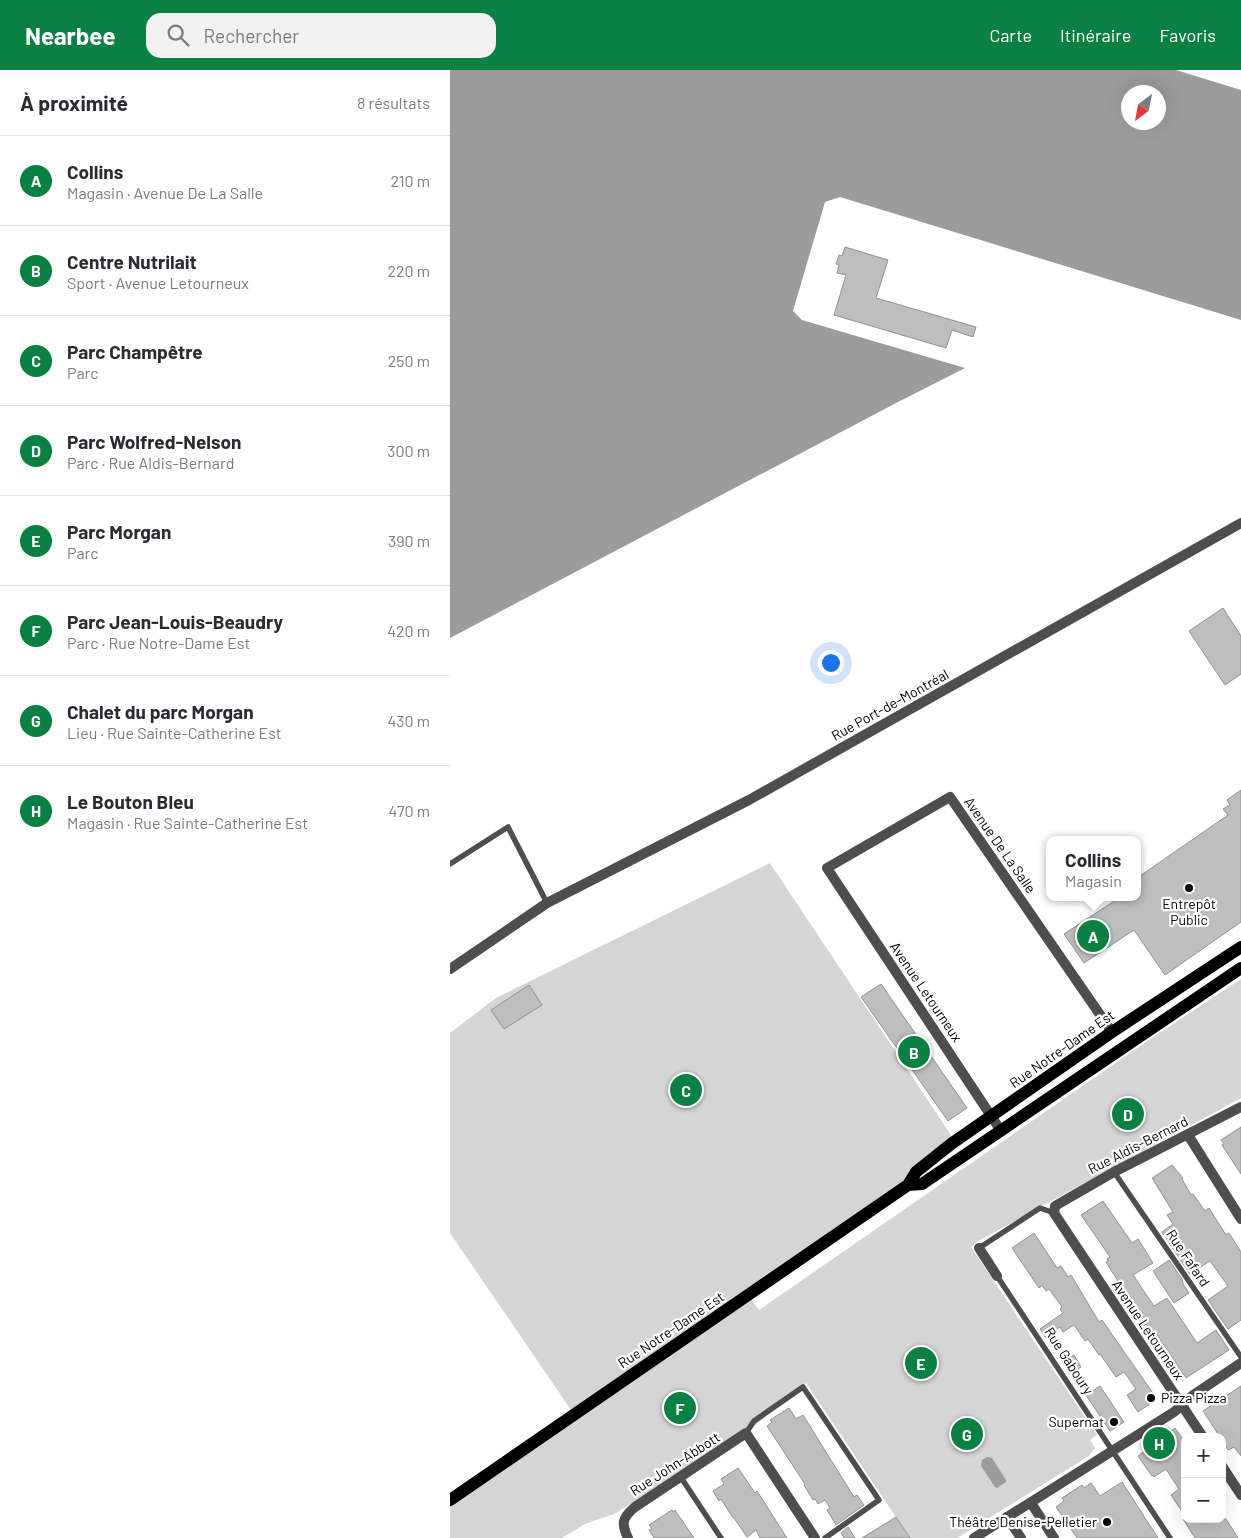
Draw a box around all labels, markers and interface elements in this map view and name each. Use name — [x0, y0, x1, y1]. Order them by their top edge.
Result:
search box — [146, 13, 496, 58]
text: Nearbee — [25, 21, 116, 50]
icon: search — [164, 21, 192, 49]
text: Rechercher — [204, 24, 299, 47]
text: Carte — [989, 24, 1032, 46]
text: Itinéraire — [1060, 24, 1131, 46]
text: Favoris — [1159, 24, 1216, 46]
north arrow — [1121, 85, 1166, 130]
text: À proximité — [20, 90, 128, 115]
text: 8 résultats — [357, 93, 430, 112]
text: Collins — [67, 160, 123, 183]
text: A — [31, 171, 41, 190]
text: 210 m — [391, 171, 430, 190]
text: Magasin · Avenue De La Salle — [67, 183, 263, 202]
text: Centre Nutrilait — [67, 250, 197, 273]
text: B — [31, 261, 41, 280]
text: 220 m — [387, 261, 430, 280]
text: Sport · Avenue Letourneux — [67, 273, 249, 292]
text: Parc Champêtre — [67, 340, 203, 363]
text: C — [31, 351, 41, 370]
text: 250 m — [388, 351, 430, 370]
text: Parc — [67, 363, 99, 382]
text: Parc Wolfred-Nelson — [67, 430, 241, 453]
text: D — [31, 441, 41, 460]
text: 300 m — [387, 441, 430, 460]
text: Parc · Rue Aldis-Bernard — [67, 453, 234, 472]
text: Parc Morgan — [67, 520, 171, 543]
text: E — [31, 531, 41, 550]
text: 390 m — [388, 531, 430, 550]
text: Parc — [67, 543, 99, 562]
text: Parc Jean-Louis-Beaudry — [67, 610, 283, 633]
text: F — [32, 621, 40, 640]
text: 420 m — [387, 621, 430, 640]
text: Parc · Rue Notre-Dame Est — [67, 633, 250, 652]
your location — [818, 650, 844, 676]
street label: Rue Port-de-Montréal — [828, 665, 951, 744]
text: Chalet du parc Morgan — [67, 700, 254, 723]
text: G — [31, 711, 41, 730]
text: 430 m — [387, 711, 430, 730]
text: Lieu · Rue Sainte-Catherine Est — [67, 723, 282, 742]
text: Le Bouton Bleu — [67, 790, 194, 813]
street label: Avenue De La Salle — [961, 793, 1040, 896]
text: H — [31, 801, 41, 820]
text: 470 m — [389, 801, 430, 820]
text: Magasin · Rue Sainte-Catherine Est — [67, 813, 308, 832]
popup — [1046, 836, 1141, 901]
text: Collins — [1065, 848, 1121, 871]
text: Magasin — [1065, 871, 1122, 890]
marker: Entrepôt Public — [1183, 882, 1195, 894]
place label: Entrepôt Public — [1162, 895, 1216, 928]
pin: A — [1077, 917, 1109, 955]
street label: Avenue Letourneux — [887, 939, 966, 1045]
street label: Rue Notre-Dame Est — [1006, 1006, 1117, 1091]
pin: B — [898, 1033, 930, 1071]
pin: C — [670, 1071, 702, 1109]
pin: D — [1112, 1095, 1144, 1133]
street label: Rue Aldis-Bernard — [1085, 1112, 1191, 1177]
street label: Rue Fafard — [1163, 1226, 1214, 1290]
street label: Avenue Letourneux — [1109, 1277, 1188, 1383]
street label: Rue Notre-Dame Est — [614, 1288, 727, 1371]
street label: Rue Gaboury — [1041, 1324, 1098, 1398]
pin: E — [905, 1344, 937, 1382]
pin: F — [664, 1389, 696, 1427]
place label: Pizza Pizza — [1161, 1389, 1227, 1406]
marker: Pizza Pizza — [1145, 1392, 1157, 1404]
place label: Supernat — [1048, 1413, 1104, 1430]
pin: G — [951, 1415, 983, 1453]
marker: Supernat — [1108, 1416, 1120, 1428]
pin: H — [1143, 1424, 1175, 1462]
street label: Rue John-Abbott — [627, 1428, 723, 1499]
map controls — [1181, 1433, 1226, 1523]
button: + — [1181, 1433, 1226, 1478]
button: − — [1181, 1478, 1226, 1523]
place label: Théâtre Denise-Pelletier — [949, 1513, 1097, 1530]
marker: Théâtre Denise-Pelletier — [1101, 1516, 1113, 1528]

